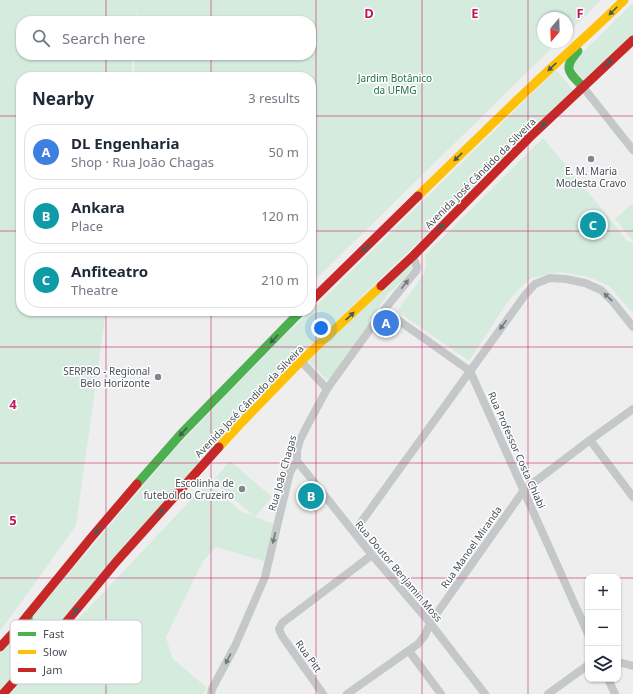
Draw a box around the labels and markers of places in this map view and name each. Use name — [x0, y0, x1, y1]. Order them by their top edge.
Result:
marker: E. M. Maria Modesta Cravo — [586, 154, 596, 164]
place label: E. M. Maria Modesta Cravo — [556, 164, 626, 190]
pin: C — [580, 210, 606, 240]
pin: A — [373, 308, 399, 338]
place label: SERPRO - Regional Belo Horizonte — [63, 364, 150, 390]
marker: SERPRO - Regional Belo Horizonte — [153, 372, 163, 382]
place label: Escolinha de futebol do Cruzeiro — [143, 476, 234, 502]
pin: B — [298, 481, 324, 511]
marker: Escolinha de futebol do Cruzeiro — [237, 484, 247, 494]

